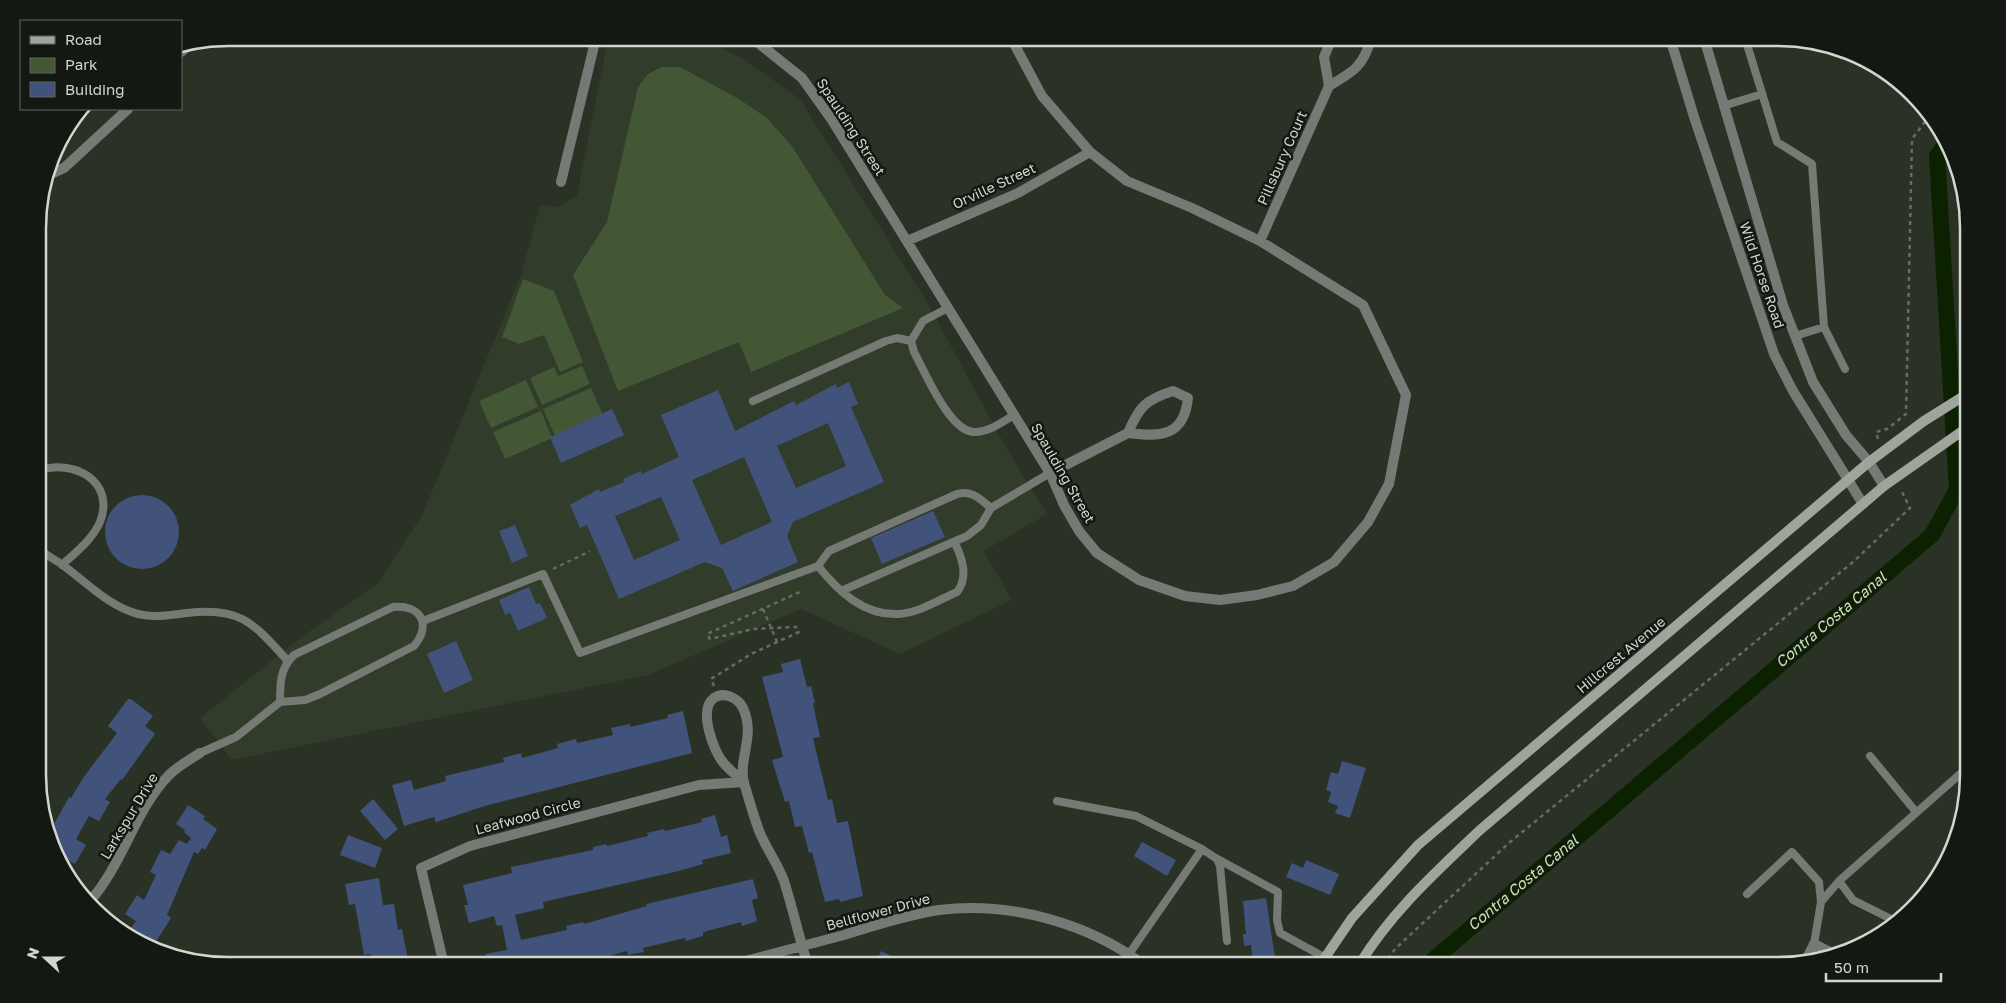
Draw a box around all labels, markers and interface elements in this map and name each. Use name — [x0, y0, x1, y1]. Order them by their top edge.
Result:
legend — [20, 20, 182, 110]
text: Road — [65, 30, 102, 48]
text: Park — [65, 55, 98, 73]
street label: Spaulding Street — [814, 75, 889, 179]
text: Building — [65, 80, 125, 98]
street label: Pillsbury Court — [1253, 108, 1310, 208]
street label: Orville Street — [950, 159, 1038, 212]
street label: Wild Horse Road — [1736, 219, 1789, 330]
street label: Spaulding Street — [1028, 420, 1099, 526]
water label: Contra Costa Canal — [1771, 567, 1890, 671]
street label: Hillcrest Avenue — [1573, 613, 1668, 697]
street label: Larkspur Drive — [96, 770, 161, 862]
street label: Leafwood Circle — [473, 793, 582, 838]
water label: Contra Costa Canal — [1463, 830, 1582, 934]
street label: Bellflower Drive — [824, 889, 932, 934]
north arrow — [20, 933, 70, 983]
text: N — [23, 945, 42, 961]
scale bar — [1826, 950, 1941, 982]
text: 50 m — [1834, 958, 1869, 976]

